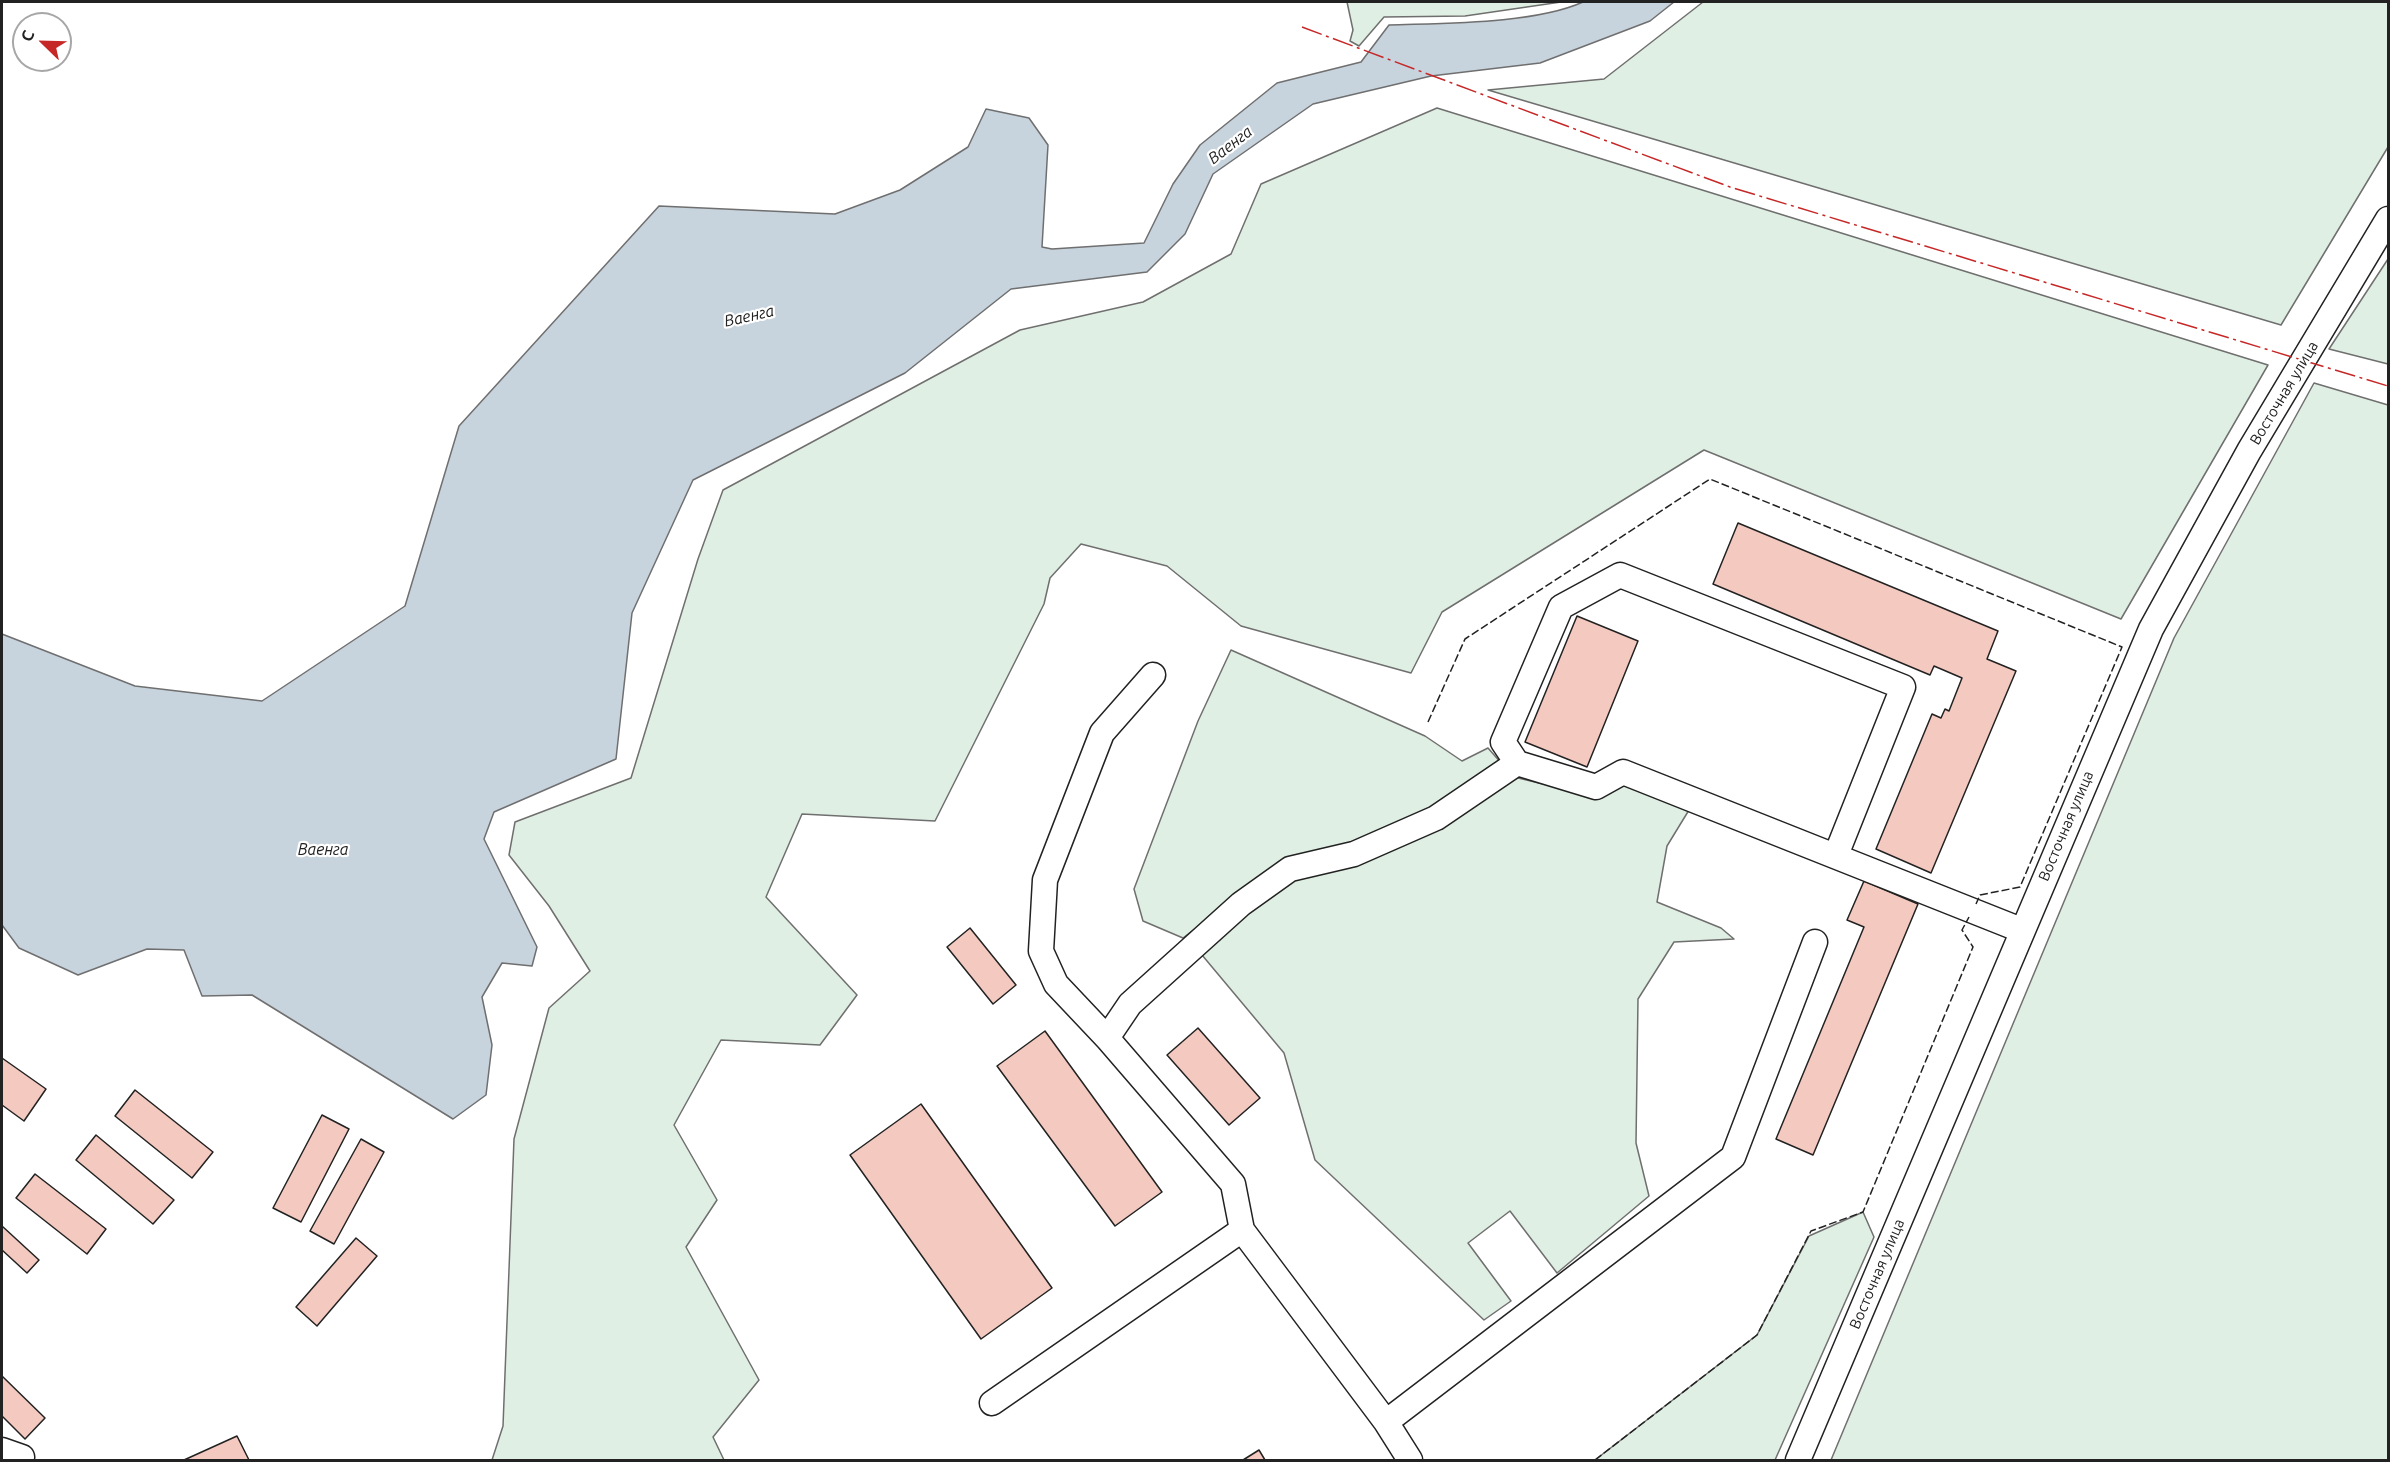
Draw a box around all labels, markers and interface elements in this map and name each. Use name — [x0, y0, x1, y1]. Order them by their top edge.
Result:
north arrow — [12, 12, 72, 72]
text: С — [17, 28, 38, 44]
water label: Ваенга — [1204, 122, 1256, 168]
water label: Ваенга — [722, 301, 776, 331]
street label: Восточная улица — [2246, 338, 2322, 448]
street label: Восточная улица — [2035, 768, 2097, 884]
water label: Ваенга — [298, 840, 348, 860]
street label: Восточная улица — [1846, 1216, 1908, 1332]

